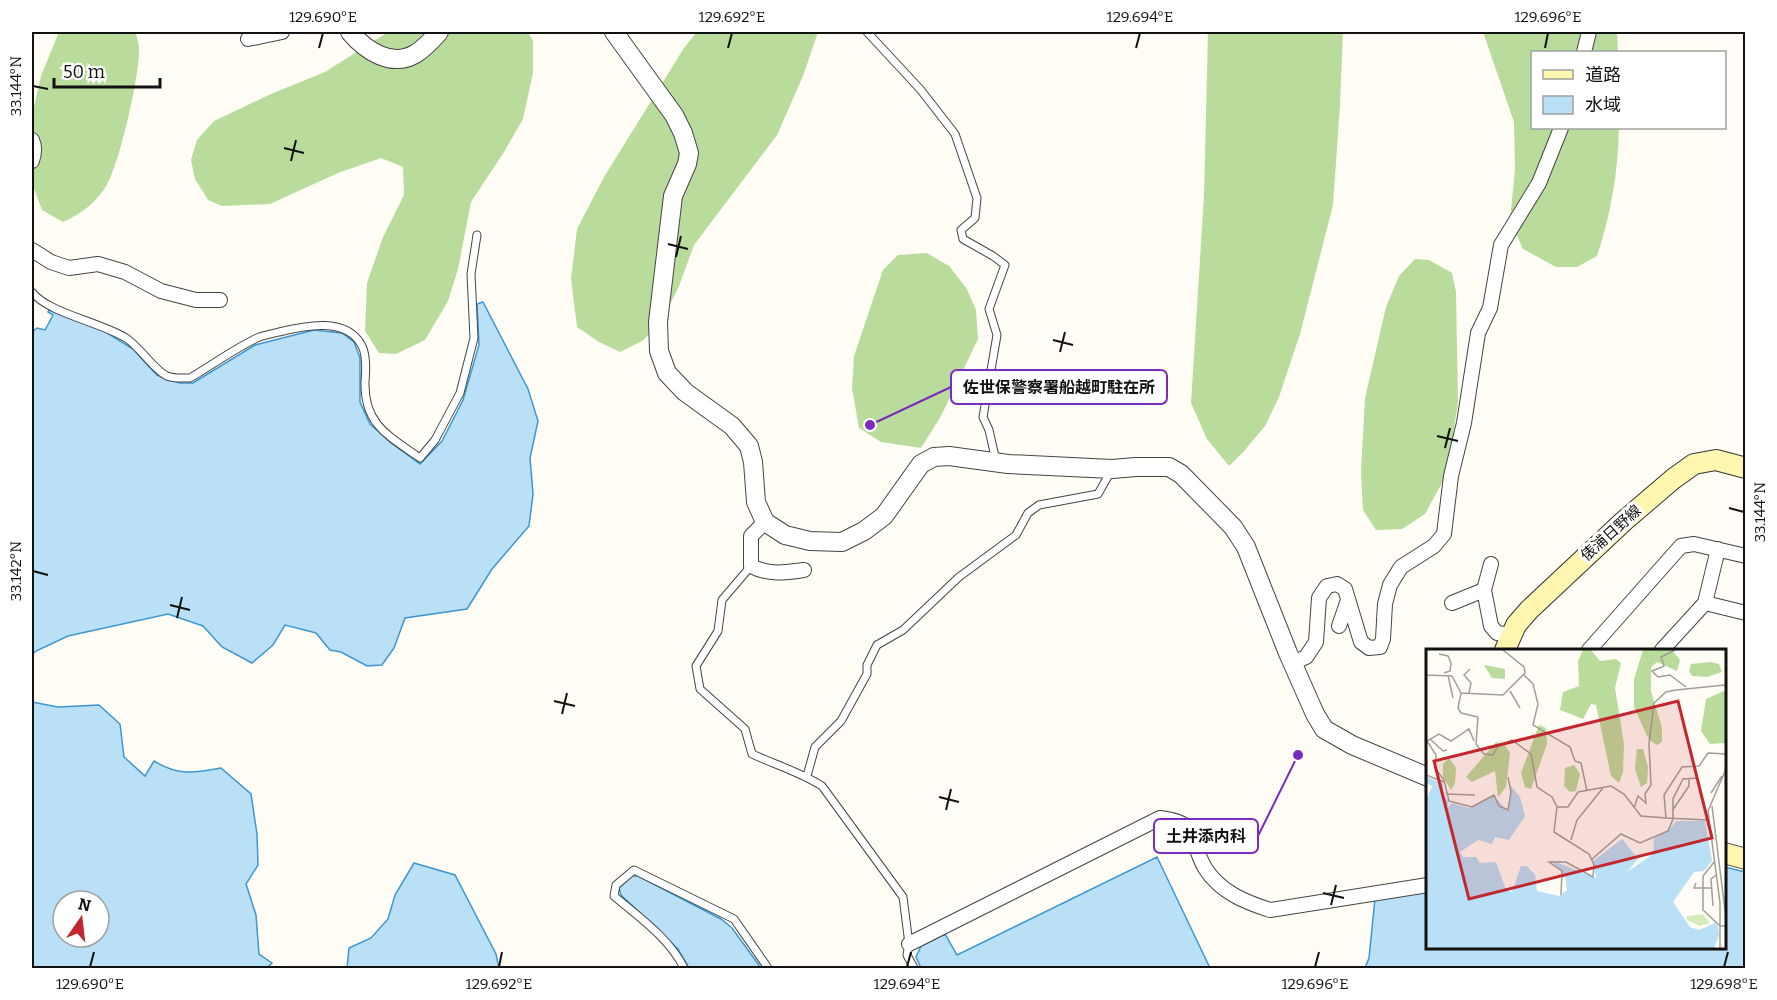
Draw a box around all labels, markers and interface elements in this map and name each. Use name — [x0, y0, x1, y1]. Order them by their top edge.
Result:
text: 129.690°E — [289, 8, 357, 26]
text: 129.692°E — [699, 8, 765, 26]
text: 129.694°E — [1107, 8, 1173, 26]
text: 129.696°E — [1515, 8, 1582, 26]
scale bar — [54, 51, 160, 89]
legend — [1531, 51, 1726, 129]
text: 33.144°N — [7, 56, 25, 116]
text: 50 m — [63, 61, 105, 83]
text: 道路 — [1585, 64, 1621, 86]
text: 水域 — [1585, 94, 1621, 116]
callout: 佐世保警察署船越町駐在所 — [951, 370, 1167, 404]
text: 佐世保警察署船越町駐在所 — [962, 378, 1155, 397]
text: 33.144°N — [1751, 482, 1769, 542]
street label: 俵浦日野線 — [1577, 501, 1645, 565]
text: 33.142°N — [7, 541, 25, 601]
inset map — [1426, 649, 1726, 949]
callout: 土井添内科 — [1154, 819, 1258, 853]
text: 土井添内科 — [1166, 827, 1246, 846]
north arrow — [51, 889, 111, 949]
text: N — [76, 894, 93, 916]
text: 129.690°E — [56, 975, 124, 993]
text: 129.692°E — [466, 975, 532, 993]
text: 129.694°E — [874, 975, 940, 993]
text: 129.696°E — [1282, 975, 1349, 993]
text: 129.698°E — [1690, 975, 1758, 993]

